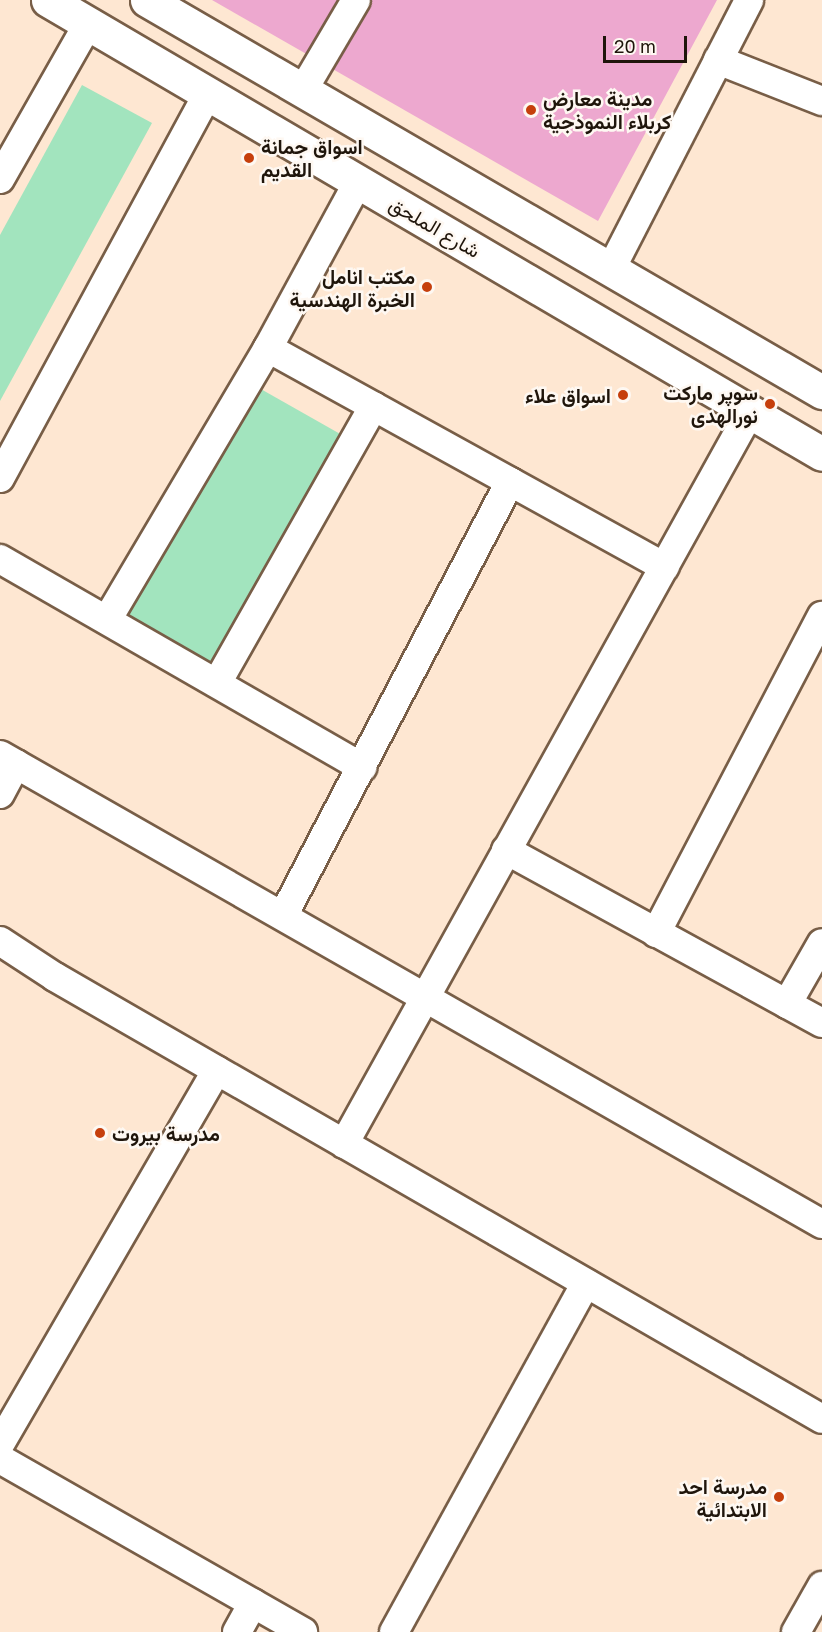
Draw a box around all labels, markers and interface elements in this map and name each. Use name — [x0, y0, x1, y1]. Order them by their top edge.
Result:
scale bar — [606, 24, 690, 62]
text: 20 m — [614, 35, 656, 57]
place label: مدينة معارض كربلاء النموذجية — [543, 86, 671, 133]
marker: مدينة معارض كربلاء النموذجية — [524, 103, 538, 117]
place label: اسواق جمانة القديم — [261, 134, 363, 181]
marker: اسواق جمانة القديم — [242, 151, 256, 165]
street label: شارع الملحق — [385, 191, 485, 263]
place label: مكتب انامل الخبرة الهندسية — [290, 264, 415, 311]
marker: مكتب انامل الخبرة الهندسية — [420, 280, 434, 294]
place label: سوپر مارکت نورالهدی — [663, 380, 758, 427]
place label: اسواق علاء — [525, 383, 611, 407]
marker: اسواق علاء — [616, 388, 630, 402]
marker: سوپر مارکت نورالهدی — [763, 397, 777, 411]
place label: مدرسة بيروت — [112, 1121, 220, 1145]
marker: مدرسة بيروت — [93, 1126, 107, 1140]
place label: مدرسة احد الابتدائية — [678, 1474, 767, 1521]
marker: مدرسة احد الابتدائية — [772, 1490, 786, 1504]

